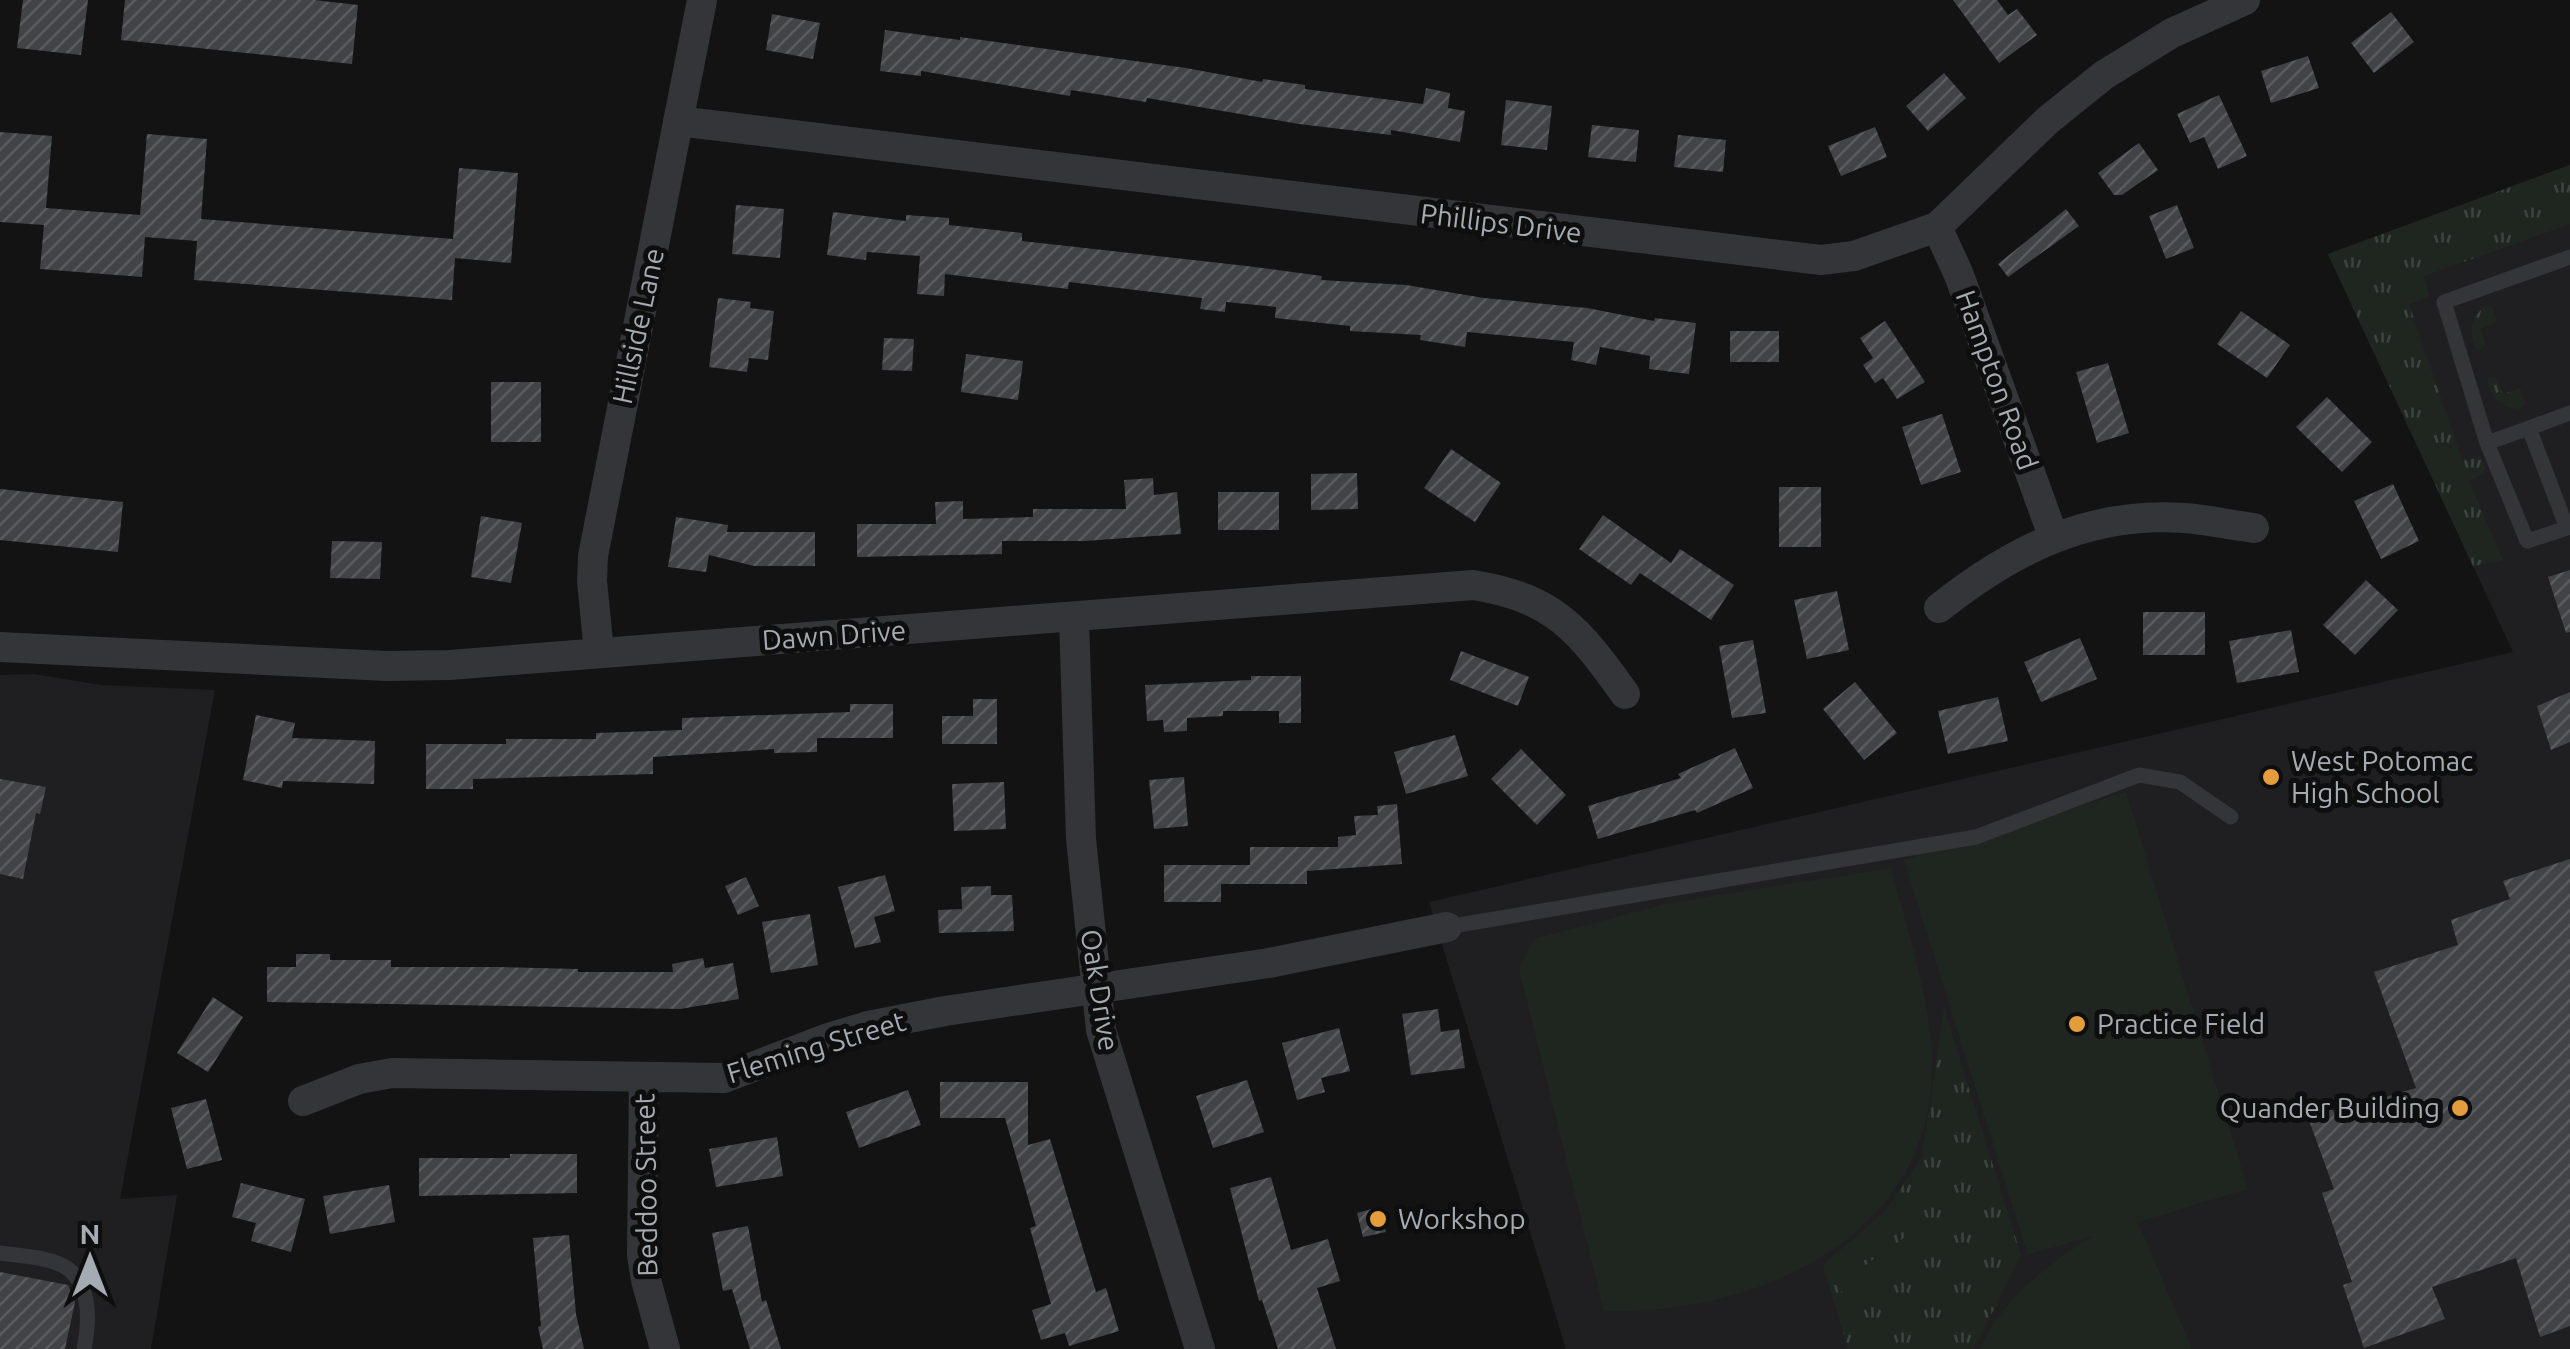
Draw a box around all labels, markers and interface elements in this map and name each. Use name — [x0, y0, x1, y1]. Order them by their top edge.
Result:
street label: Phillips Drive — [1419, 197, 1583, 248]
street label: Hillside Lane — [606, 245, 669, 407]
street label: Hampton Road — [1951, 286, 2044, 474]
street label: Dawn Drive — [761, 614, 907, 655]
place label: West Potomac High School — [2291, 745, 2473, 808]
marker: West Potomac High School — [2260, 766, 2282, 788]
street label: Oak Drive — [1076, 927, 1125, 1053]
street label: Fleming Street — [723, 1005, 909, 1088]
place label: Practice Field — [2097, 1008, 2265, 1039]
marker: Practice Field — [2066, 1013, 2088, 1035]
place label: Quander Building — [2220, 1092, 2440, 1123]
street label: Beddoo Street — [628, 1093, 663, 1277]
marker: Quander Building — [2449, 1097, 2471, 1119]
place label: Workshop — [1398, 1203, 1526, 1234]
marker: Workshop — [1367, 1208, 1389, 1230]
north arrow — [40, 1209, 140, 1309]
text: N — [80, 1218, 100, 1249]

